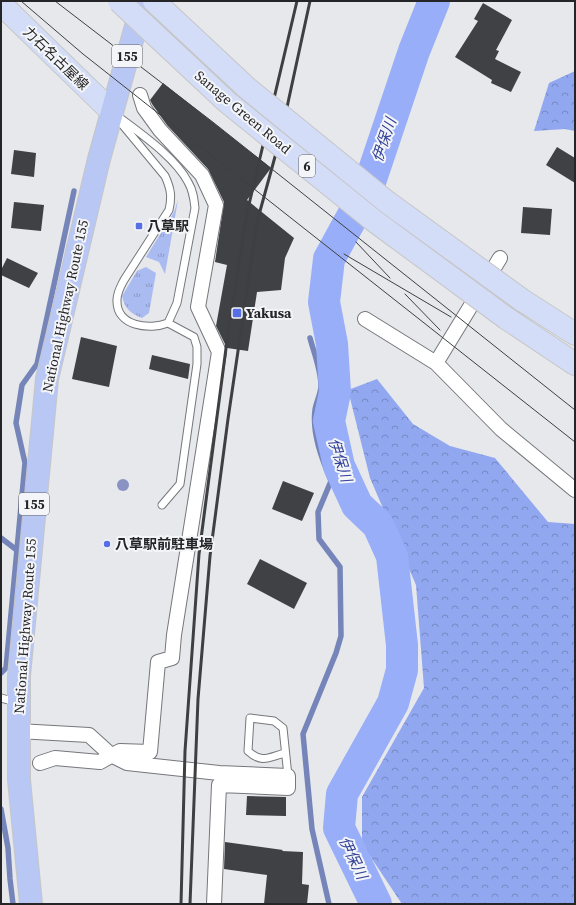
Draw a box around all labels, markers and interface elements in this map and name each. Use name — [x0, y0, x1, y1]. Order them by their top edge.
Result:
street label: 力石名古屋線 — [19, 22, 93, 94]
road number: 155 — [112, 45, 142, 67]
street label: Sanage Green Road — [190, 66, 296, 158]
water label: 伊保川 — [366, 113, 401, 165]
road number: 6 — [299, 155, 315, 177]
place label: 八草駅 — [147, 216, 189, 236]
street label: National Highway Route 155 — [37, 218, 93, 394]
marker: 八草駅 — [134, 221, 144, 231]
place label: Yakusa — [246, 303, 292, 323]
marker: Yakusa — [231, 307, 243, 319]
water label: 伊保川 — [324, 435, 358, 486]
road number: 155 — [19, 493, 49, 515]
place label: 八草駅前駐車場 — [115, 534, 213, 554]
street label: National Highway Route 155 — [9, 538, 41, 714]
marker: 八草駅前駐車場 — [102, 539, 112, 549]
water label: 伊保川 — [334, 833, 374, 884]

